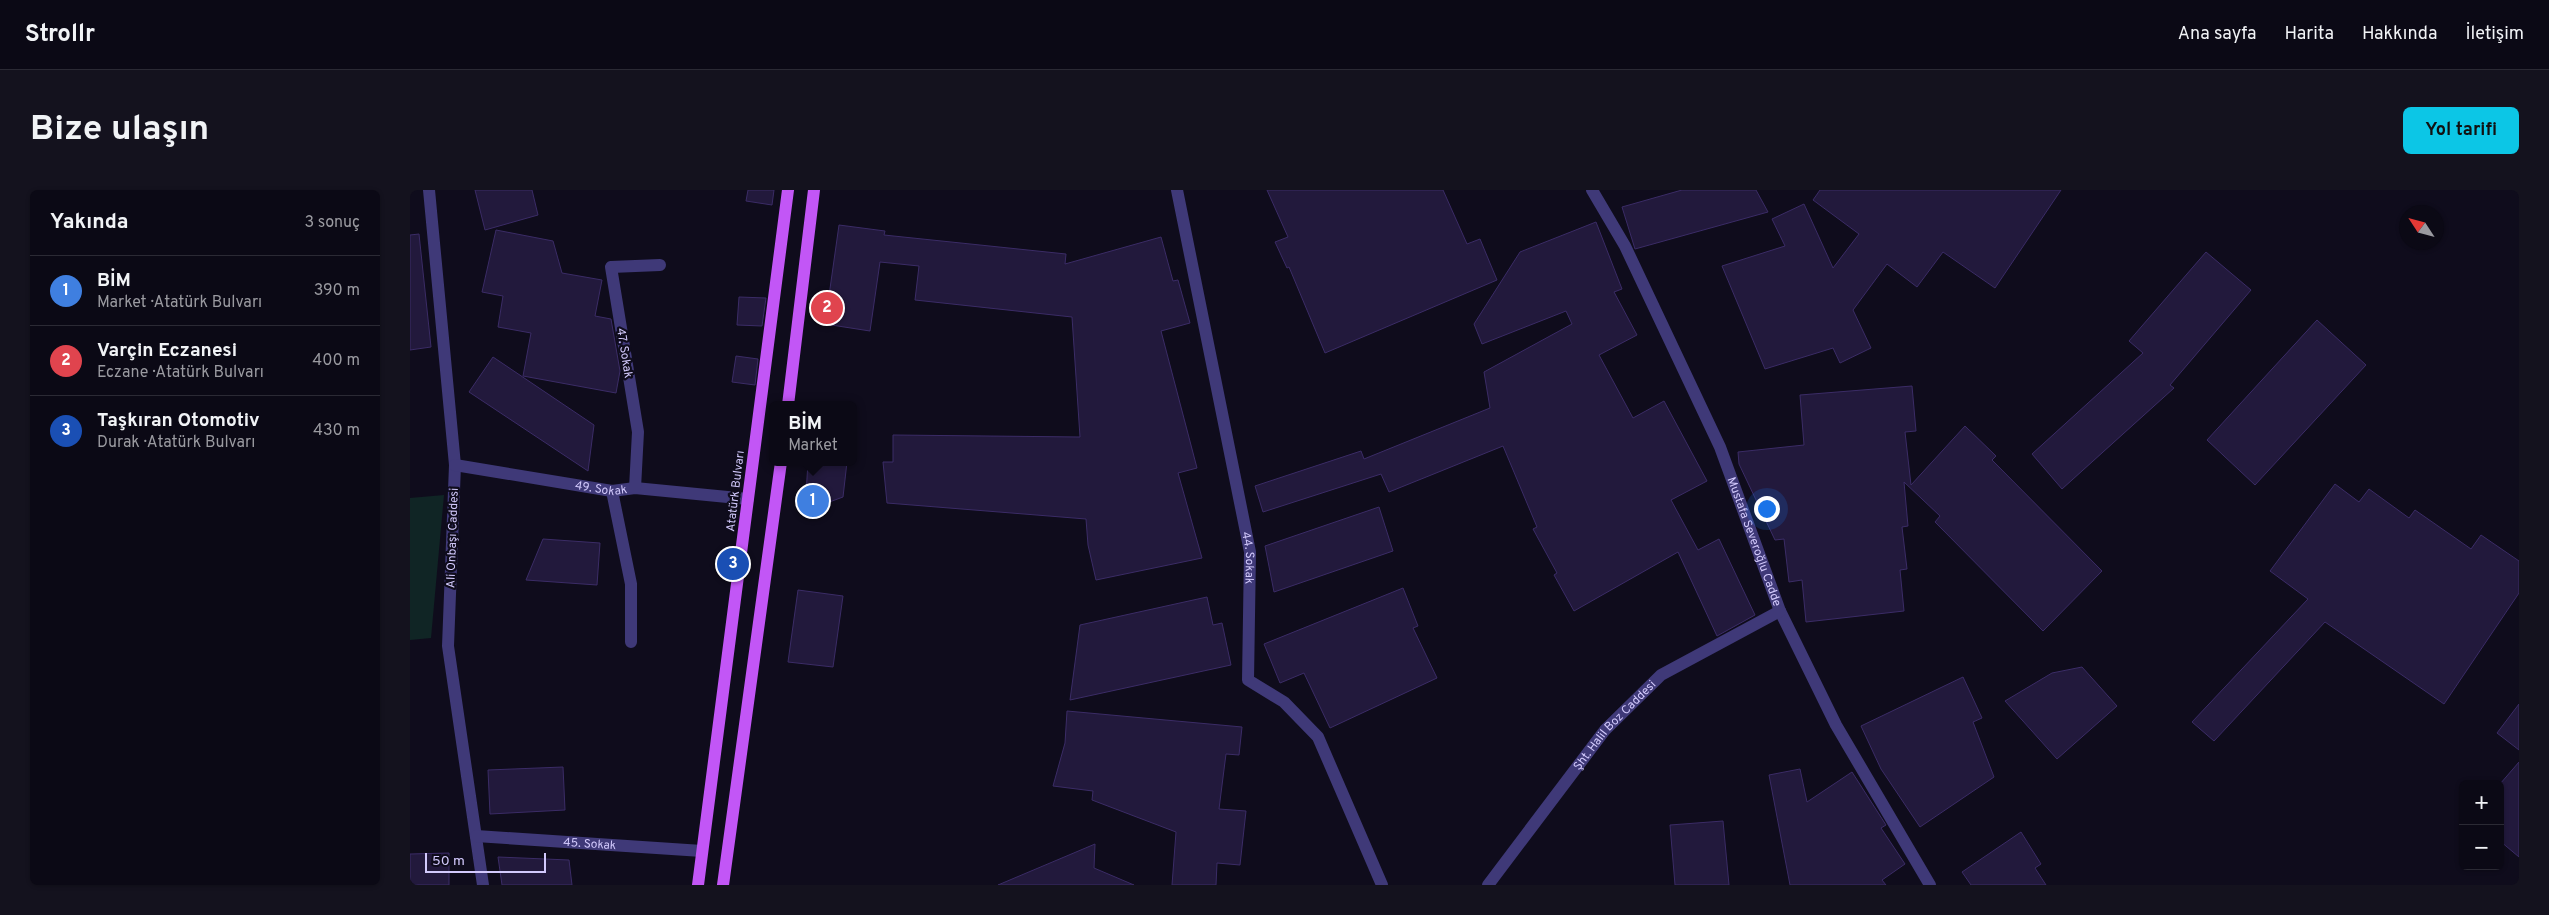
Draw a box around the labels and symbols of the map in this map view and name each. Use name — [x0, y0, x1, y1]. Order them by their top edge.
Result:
north arrow — [2399, 205, 2444, 250]
pin: 2 — [811, 289, 843, 327]
street label: 47. Sokak — [612, 327, 636, 379]
street label: Atatürk Bulvarı — [723, 450, 749, 533]
street label: Mustafa Severoğlu Cadde — [1723, 475, 1785, 609]
street label: 49. Sokak — [574, 478, 628, 500]
pin: 1 — [797, 482, 829, 520]
street label: Ali Onbaşı Caddesi — [443, 488, 463, 588]
your location — [1754, 496, 1780, 522]
street label: 44. Sokak — [1237, 530, 1257, 584]
pin: 3 — [717, 545, 749, 583]
street label: Şht. Halil Boz Caddesi — [1570, 677, 1660, 774]
street label: 45. Sokak — [563, 835, 617, 854]
scale bar — [425, 850, 546, 873]

